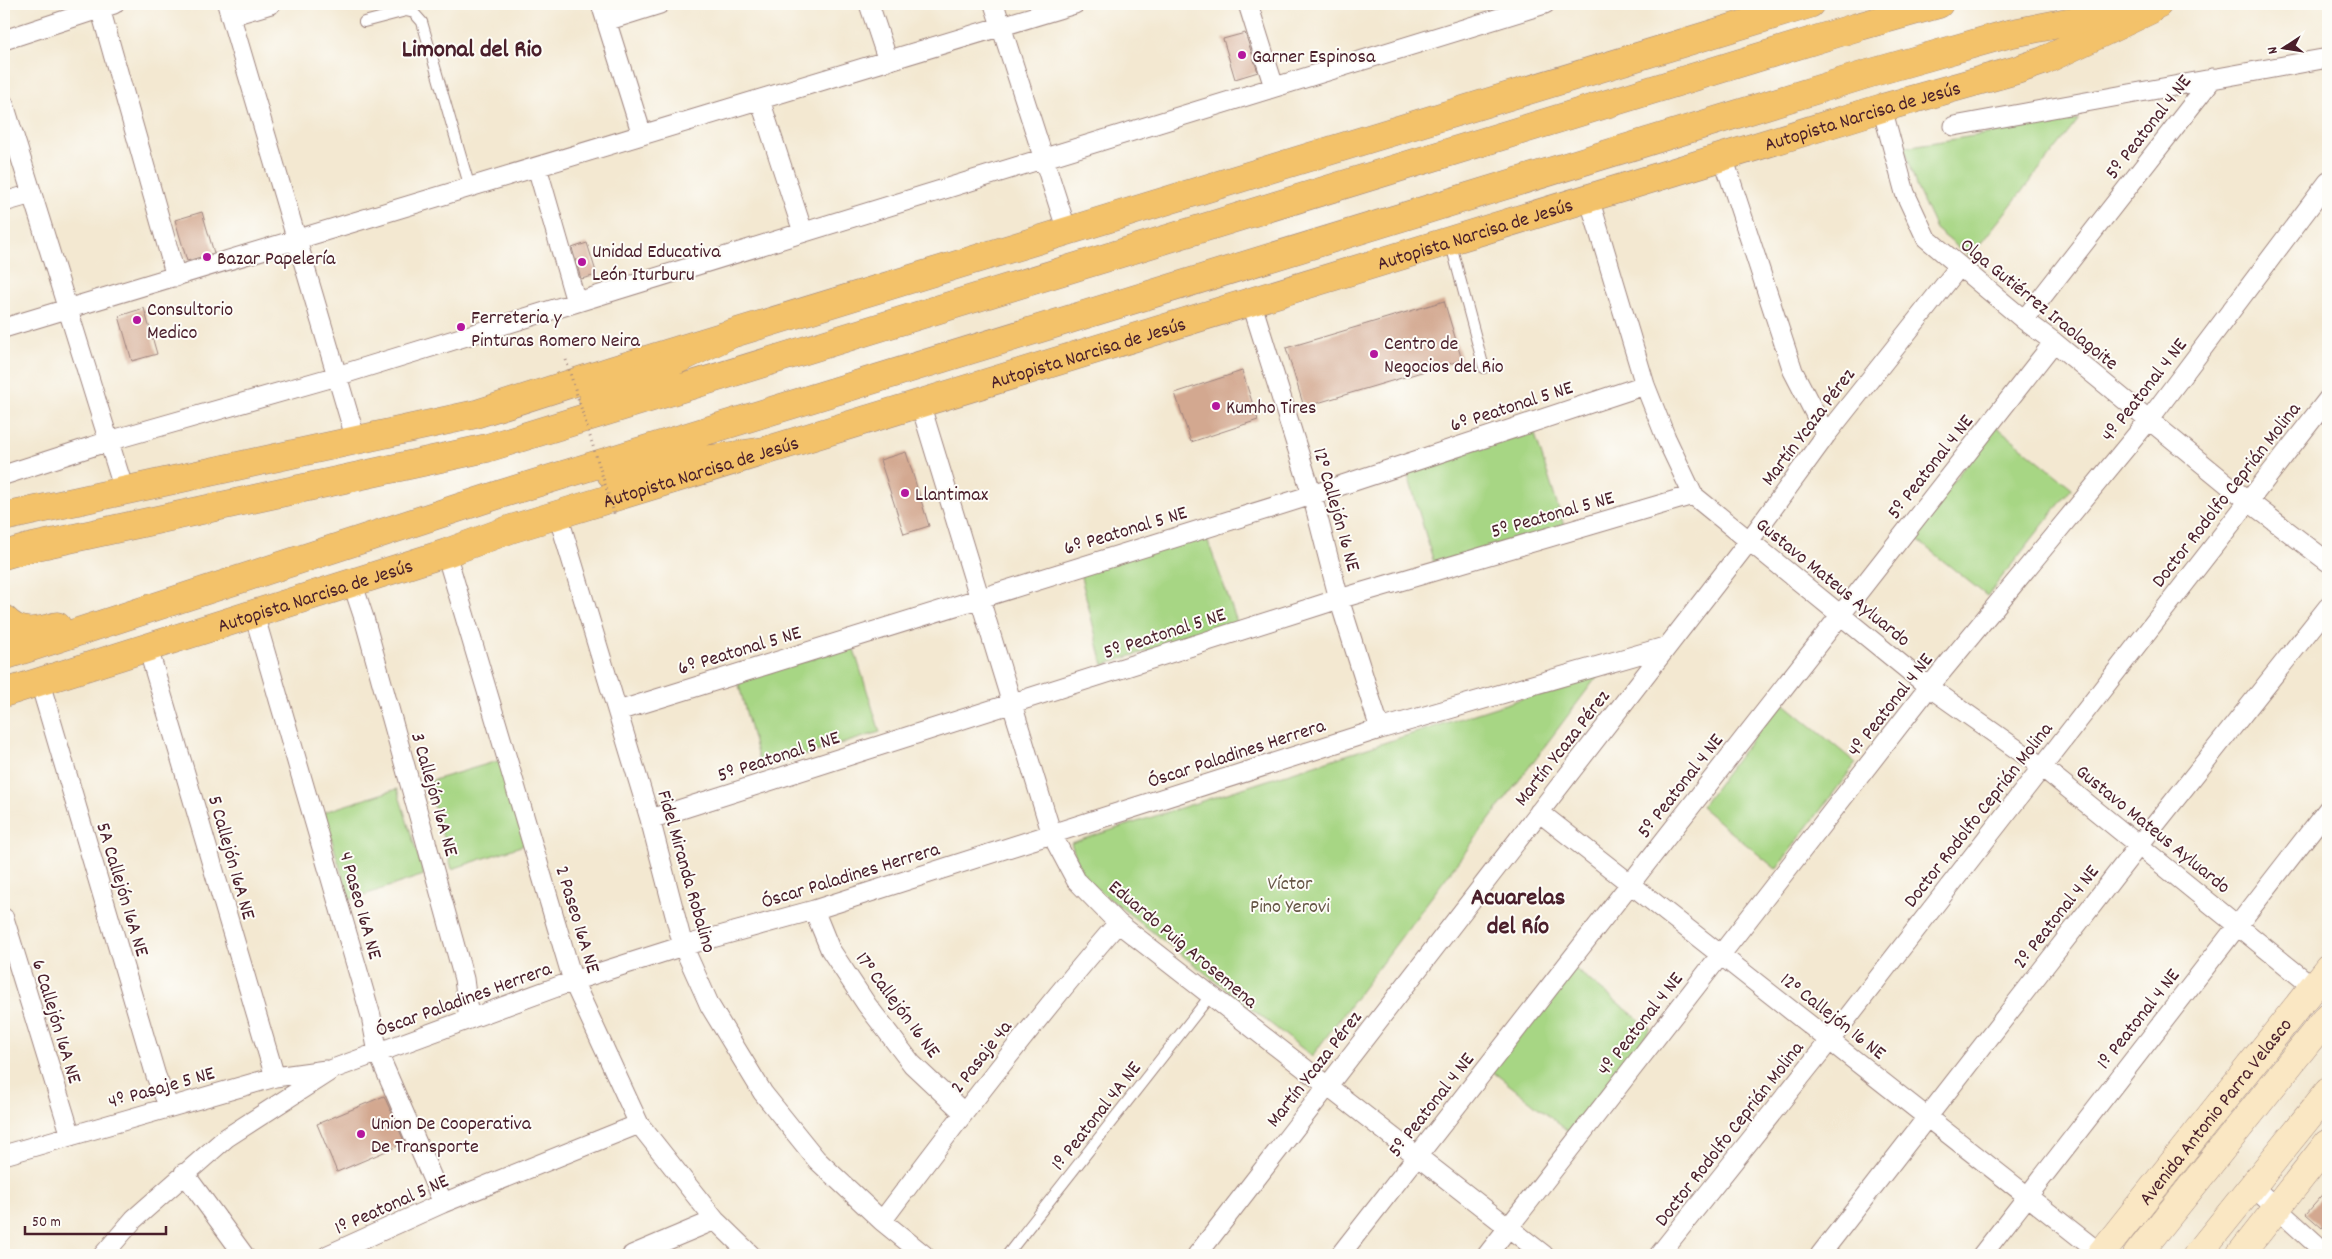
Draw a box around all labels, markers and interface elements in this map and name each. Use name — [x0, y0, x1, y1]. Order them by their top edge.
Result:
north arrow — [2260, 22, 2310, 72]
district label: Limonal del Rio — [402, 33, 542, 69]
place label: Garner Espinosa — [1252, 44, 1376, 72]
text: N — [2263, 45, 2284, 56]
marker: Garner Espinosa — [1236, 49, 1248, 61]
street label: 5º Peatonal 4 NE — [2100, 70, 2199, 186]
street label: Autopista Narcisa de Jesús — [1761, 76, 1964, 160]
street label: Autopista Narcisa de Jesús — [1374, 193, 1577, 279]
street label: Olga Gutiérrez Iraolagoite — [1953, 233, 2124, 378]
place label: Unidad Educativa León Iturburu — [592, 239, 721, 290]
place label: Bazar Papelería — [217, 246, 336, 274]
marker: Bazar Papelería — [201, 251, 213, 263]
marker: Unidad Educativa León Iturburu — [576, 256, 588, 268]
place label: Consultorio Medico — [147, 297, 233, 348]
place label: Ferreteria y Pinturas Romero Neira — [471, 305, 641, 356]
street label: Autopista Narcisa de Jesús — [987, 312, 1190, 398]
marker: Consultorio Medico — [131, 314, 143, 326]
marker: Ferreteria y Pinturas Romero Neira — [455, 321, 467, 333]
place label: Centro de Negocios del Rio — [1384, 331, 1504, 382]
street label: 4º Peatonal 4 NE — [2096, 333, 2195, 449]
marker: Centro de Negocios del Rio — [1368, 348, 1380, 360]
street label: Martín Ycaza Pérez — [1756, 363, 1863, 493]
street label: 6º Peatonal 5 NE — [1447, 375, 1577, 441]
place label: Kumho Tires — [1226, 395, 1317, 423]
street label: Doctor Rodolfo Ceprián Molina — [2146, 397, 2309, 594]
marker: Kumho Tires — [1210, 400, 1222, 412]
street label: 5º Peatonal 4 NE — [1882, 410, 1981, 526]
street label: Autopista Narcisa de Jesús — [600, 430, 803, 517]
street label: 12° Callejón 16 NE — [1304, 445, 1366, 575]
place label: Llantimax — [915, 482, 989, 510]
street label: 5º Peatonal 5 NE — [1488, 485, 1618, 547]
marker: Llantimax — [899, 487, 911, 499]
street label: 6º Peatonal 5 NE — [1061, 500, 1191, 564]
street label: Gustavo Mateus Ayluardo — [1749, 512, 1916, 655]
street label: Autopista Narcisa de Jesús — [214, 553, 417, 642]
street label: 5º Peatonal 5 NE — [1100, 602, 1230, 668]
street label: 6º Peatonal 5 NE — [675, 620, 805, 684]
street label: 4º Peatonal 4 NE — [1842, 648, 1941, 764]
street label: Martín Ycaza Pérez — [1509, 684, 1618, 813]
street label: Óscar Paladines Herrera — [1145, 713, 1330, 797]
street label: Doctor Rodolfo Ceprián Molina — [1898, 717, 2061, 914]
street label: 5º Peatonal 5 NE — [714, 725, 844, 791]
street label: 5º Peatonal 4 NE — [1632, 729, 1731, 845]
street label: 3 Callejón 16A NE — [402, 730, 464, 860]
street label: Gustavo Mateus Ayluardo — [2069, 759, 2236, 902]
street label: Fidel Miranda Robalino — [648, 787, 722, 957]
street label: 5 Callejón 16A NE — [199, 792, 261, 923]
street label: 5A Callejón 16A NE — [87, 819, 155, 960]
street label: Óscar Paladines Herrera — [758, 836, 944, 917]
street label: 4 Paseo 16A NE — [330, 849, 388, 963]
street label: 2º Peatonal 4 NE — [2008, 860, 2107, 976]
street label: 2 Paseo 16A NE — [546, 863, 606, 977]
park label: Víctor Pino Yerovi — [1250, 871, 1330, 922]
street label: Eduardo Puig Arosemena — [1101, 874, 1263, 1017]
district label: Acuarelas del Río — [1471, 881, 1565, 946]
street label: 17° Callejón 16 NE — [847, 947, 946, 1065]
street label: 6 Callejón 16A NE — [23, 956, 87, 1087]
street label: Óscar Paladines Herrera — [372, 956, 556, 1046]
street label: 1º Peatonal 4 NE — [2091, 963, 2188, 1076]
street label: 4º Peatonal 4 NE — [1592, 967, 1691, 1083]
street label: 12° Callejón 16 NE — [1773, 967, 1891, 1068]
street label: Martín Ycaza Pérez — [1261, 1005, 1370, 1134]
street label: Avenida Antonio Parra Velasco — [2134, 1013, 2300, 1213]
street label: 2 Pasaje 4a — [945, 1015, 1020, 1100]
street label: Doctor Rodolfo Ceprián Molina — [1649, 1036, 1812, 1233]
street label: 5º Peatonal 4 NE — [1383, 1048, 1482, 1164]
street label: 1º Peatonal 4A NE — [1046, 1056, 1149, 1178]
street label: 4º Pasaje 5 NE — [105, 1060, 218, 1117]
place label: Union De Cooperativa De Transporte — [371, 1111, 532, 1162]
marker: Union De Cooperativa De Transporte — [355, 1128, 367, 1140]
street label: 1º Peatonal 5 NE — [331, 1168, 454, 1243]
scale bar — [25, 1204, 166, 1236]
text: 50 m — [32, 1212, 61, 1234]

